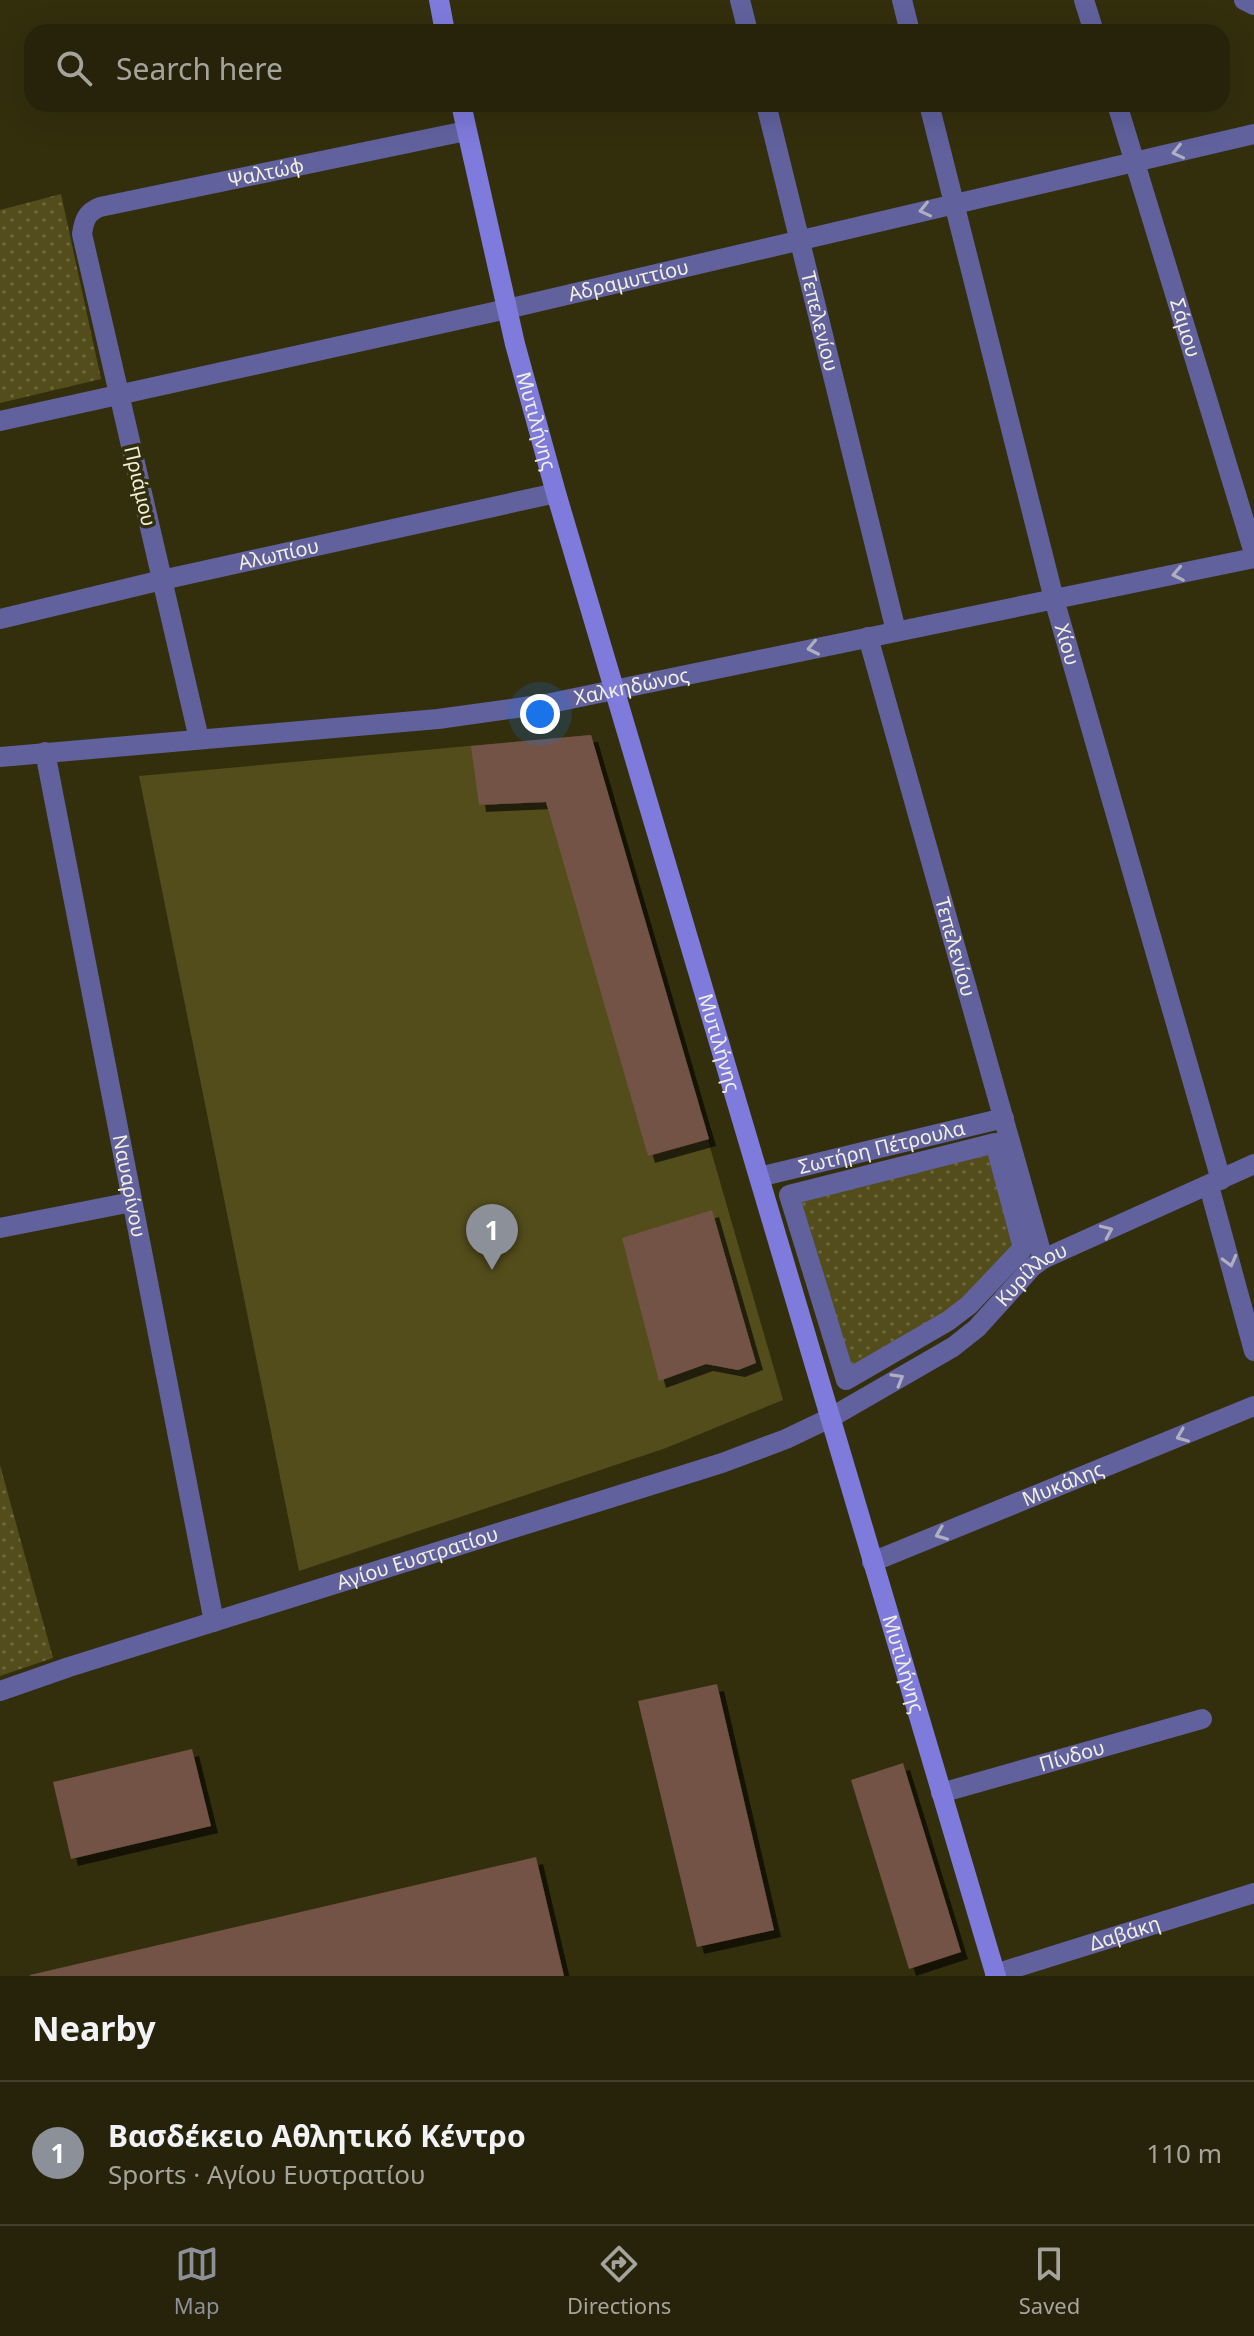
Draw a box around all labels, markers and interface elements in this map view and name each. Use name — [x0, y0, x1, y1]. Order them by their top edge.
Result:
search box — [24, 24, 1230, 112]
icon: search — [52, 46, 96, 90]
text: Search here — [116, 48, 283, 89]
one-way arrow — [1172, 143, 1185, 160]
street label: Ψαλτώφ — [225, 151, 306, 193]
one-way arrow — [918, 201, 932, 218]
street label: Αδραμυττίου — [565, 253, 691, 307]
street label: Τεπελενίου — [795, 269, 845, 374]
street label: Σάμου — [1164, 295, 1207, 360]
street label: Μυτιλήνης — [510, 369, 563, 474]
street label: Πριάμου — [118, 443, 163, 529]
street label: Αλωπίου — [235, 532, 321, 576]
one-way arrow — [1171, 564, 1184, 581]
street label: Χίου — [1049, 621, 1086, 668]
one-way arrow — [807, 639, 820, 656]
street label: Χαλκηδώνος — [571, 661, 692, 711]
your location — [520, 694, 560, 734]
street label: Τεπελενίου — [929, 894, 983, 1000]
street label: Μυτιλήνης — [692, 990, 747, 1095]
street label: Σωτήρη Πέτρουλα — [795, 1114, 968, 1180]
street label: Ναυαρίνου — [107, 1132, 153, 1240]
pin: 1 — [466, 1204, 518, 1270]
one-way arrow — [1099, 1224, 1113, 1240]
street label: Κυρίλλου — [989, 1236, 1071, 1312]
one-way arrow — [1220, 1254, 1237, 1268]
one-way arrow — [889, 1373, 904, 1389]
one-way arrow — [1176, 1426, 1190, 1443]
street label: Μυκάλης — [1018, 1455, 1107, 1512]
street label: Αγίου Ευστρατίου — [333, 1520, 502, 1596]
one-way arrow — [935, 1524, 949, 1541]
street label: Μυτιλήνης — [877, 1612, 931, 1716]
street label: Πίνδου — [1036, 1733, 1108, 1778]
street label: Δαβάκη — [1086, 1909, 1163, 1957]
text: Nearby — [32, 2005, 156, 2051]
text: Βασδέκειο Αθλητικό Κέντρο — [108, 2115, 526, 2156]
text: 1 — [51, 2135, 65, 2171]
text: 110 m — [1146, 2135, 1222, 2171]
text: Sports · Αγίου Ευστρατίου — [108, 2156, 426, 2192]
tab: Map — [174, 2242, 220, 2320]
tab: Directions — [567, 2242, 671, 2320]
tab: Saved — [1019, 2242, 1080, 2320]

